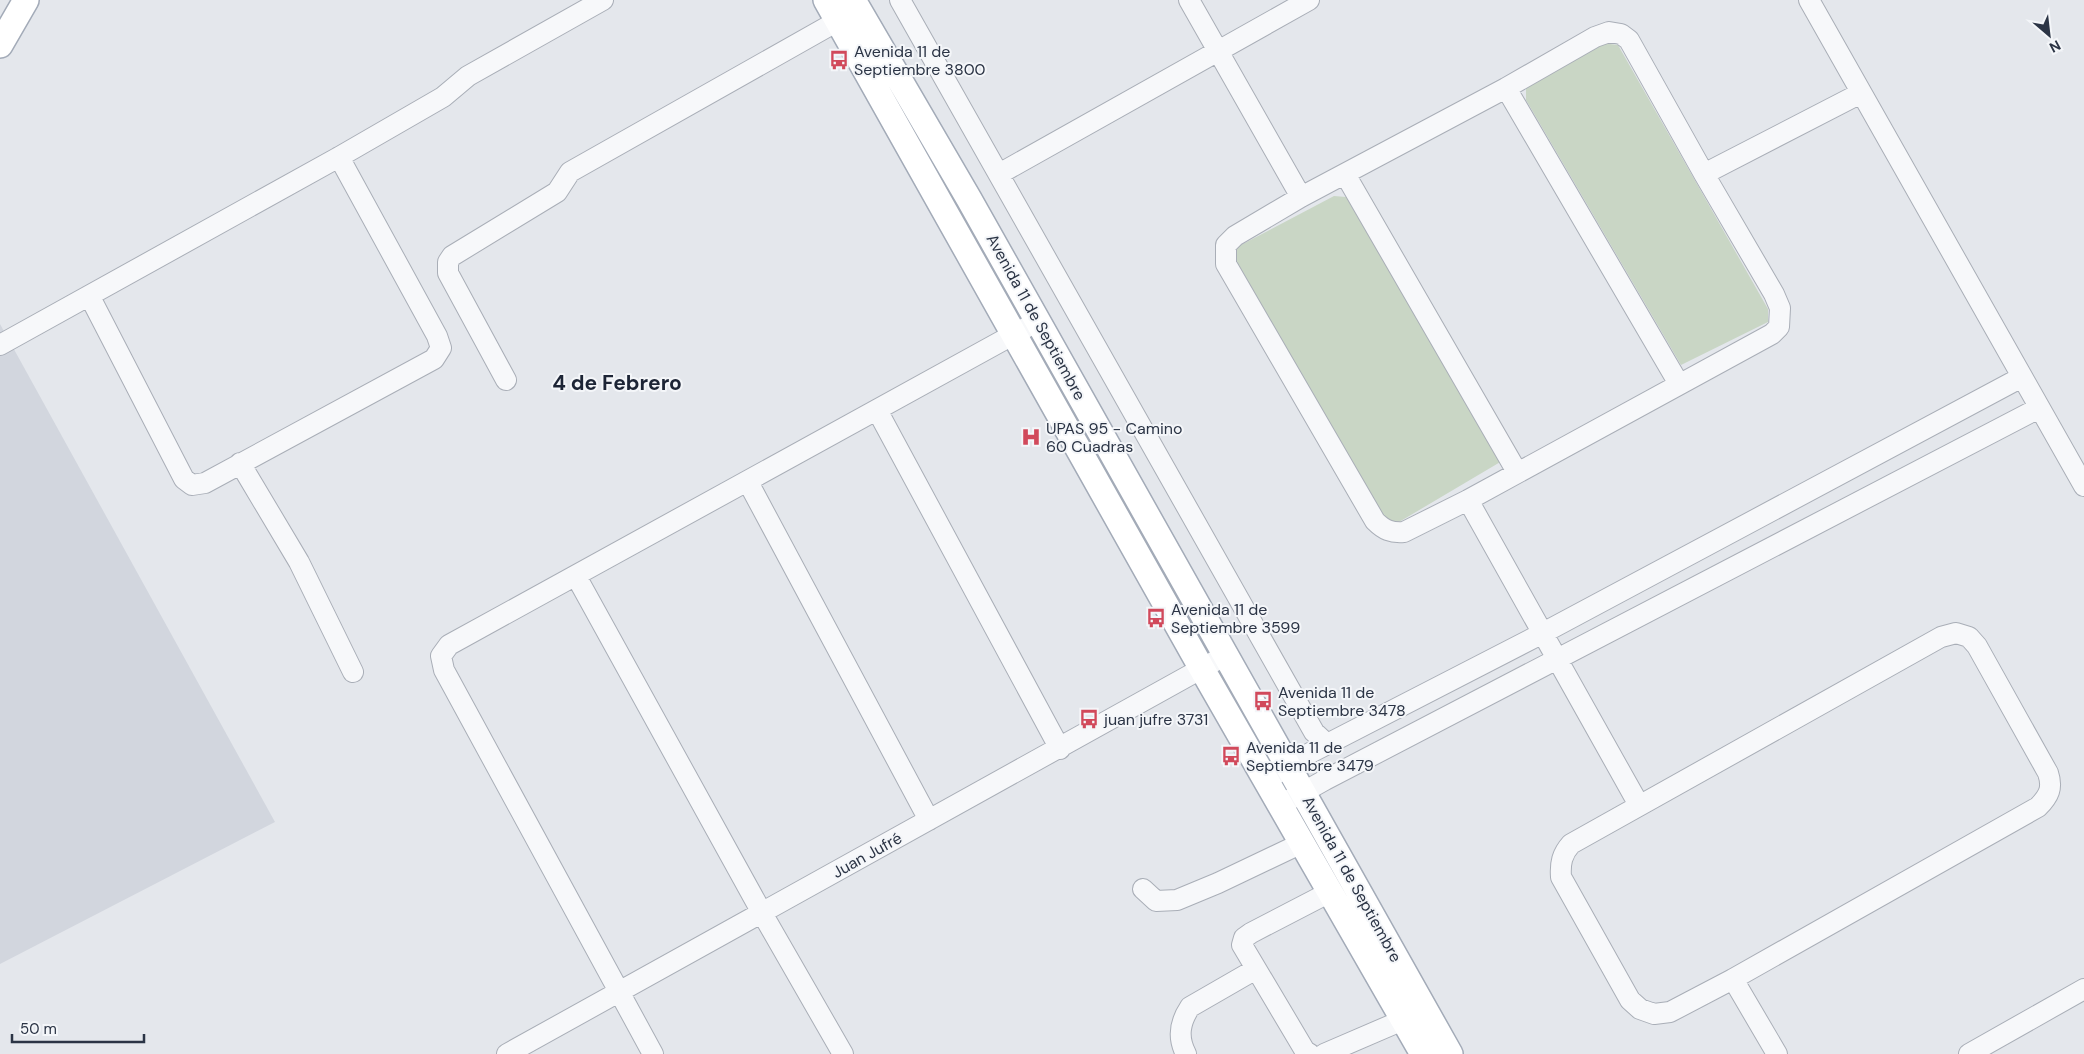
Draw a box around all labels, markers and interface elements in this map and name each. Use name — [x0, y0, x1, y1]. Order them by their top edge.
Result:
north arrow — [2024, 10, 2074, 60]
text: N — [2046, 36, 2064, 57]
place label: Avenida 11 de Septiembre 3800 — [854, 41, 986, 80]
bus stop icon: Avenida 11 de Septiembre 3800 — [828, 49, 850, 71]
street label: Avenida 11 de Septiembre — [982, 230, 1090, 404]
district label: 4 de Febrero — [552, 369, 682, 397]
place label: UPAS 95 - Camino 60 Cuadras — [1046, 418, 1182, 457]
hospital icon: UPAS 95 - Camino 60 Cuadras — [1020, 426, 1042, 448]
place label: Avenida 11 de Septiembre 3599 — [1171, 599, 1300, 638]
bus stop icon: Avenida 11 de Septiembre 3599 — [1145, 607, 1167, 629]
place label: Avenida 11 de Septiembre 3478 — [1278, 682, 1406, 721]
bus stop icon: Avenida 11 de Septiembre 3478 — [1252, 690, 1274, 712]
bus stop icon: juan jufre 3731 — [1078, 708, 1100, 730]
place label: juan jufre 3731 — [1103, 709, 1208, 730]
place label: Avenida 11 de Septiembre 3479 — [1246, 737, 1374, 776]
bus stop icon: Avenida 11 de Septiembre 3479 — [1220, 745, 1242, 767]
street label: Avenida 11 de Septiembre — [1298, 792, 1406, 966]
street label: Juan Jufré — [828, 827, 906, 883]
scale bar — [12, 1012, 145, 1044]
text: 50 m — [20, 1019, 57, 1039]

